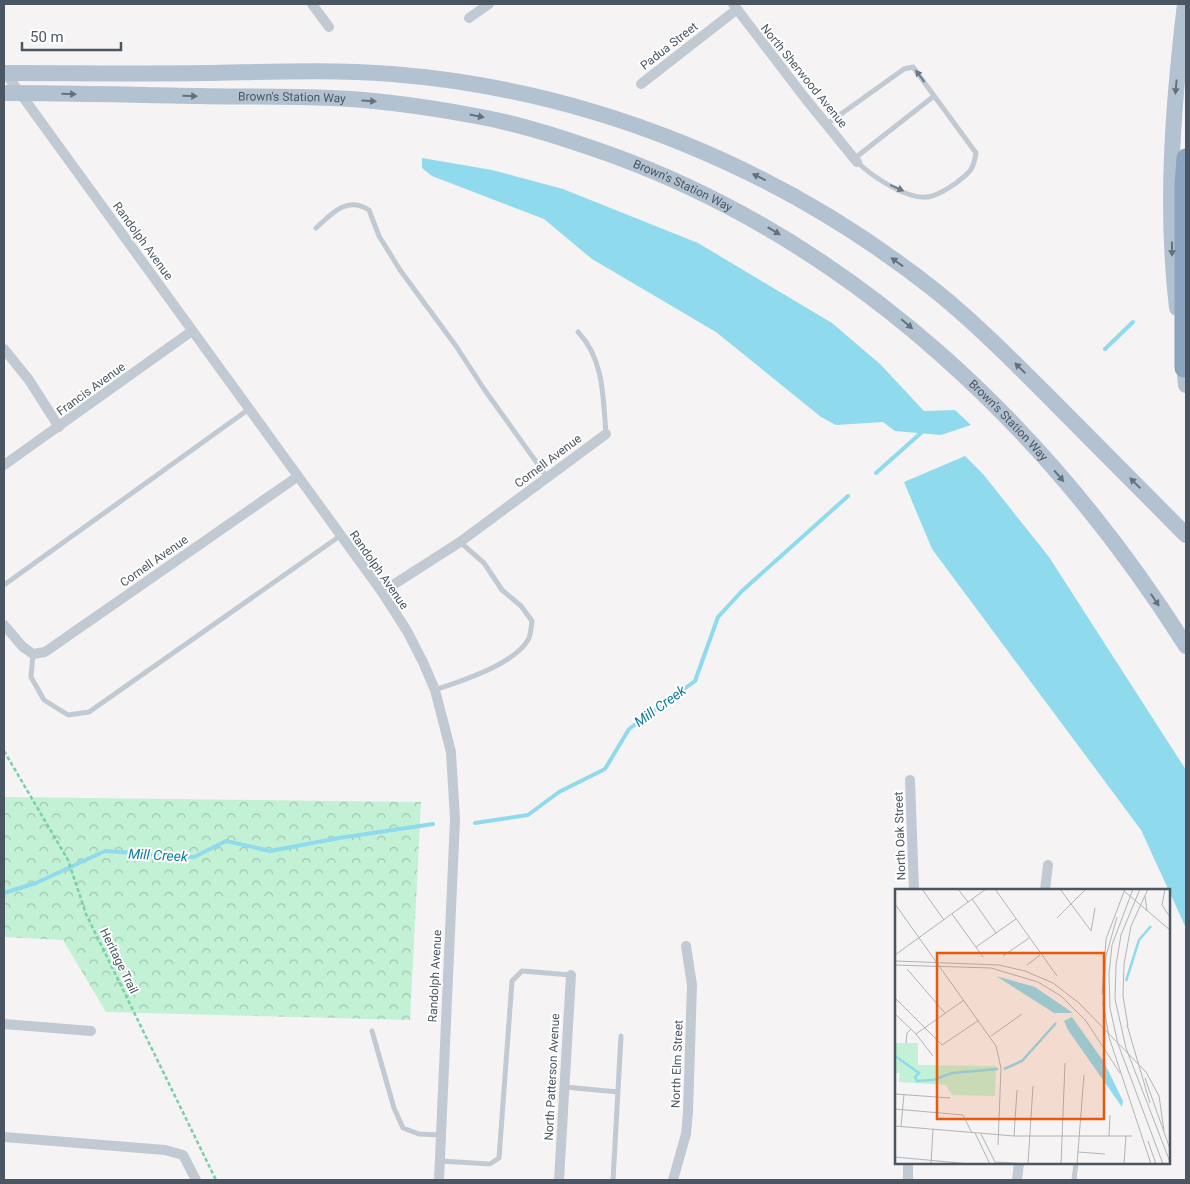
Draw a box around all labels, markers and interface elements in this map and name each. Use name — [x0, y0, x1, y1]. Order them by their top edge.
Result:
street label: Padua Street — [638, 19, 700, 73]
scale bar — [22, 20, 121, 52]
street label: North Sherwood Avenue — [758, 21, 850, 131]
text: 50 m — [30, 28, 64, 46]
one-way arrow — [915, 69, 925, 83]
one-way arrow — [1171, 79, 1179, 95]
street label: Brown's Station Way — [238, 89, 346, 106]
one-way arrow — [61, 90, 77, 98]
one-way arrow — [182, 92, 198, 100]
one-way arrow — [362, 97, 378, 105]
one-way arrow — [469, 113, 485, 121]
street label: Brown's Station Way — [631, 157, 735, 215]
one-way arrow — [752, 173, 766, 181]
one-way arrow — [890, 185, 904, 193]
street label: Randolph Avenue — [110, 199, 176, 283]
one-way arrow — [767, 227, 780, 236]
one-way arrow — [1168, 242, 1176, 258]
one-way arrow — [890, 257, 904, 267]
one-way arrow — [900, 319, 913, 330]
street label: Francis Avenue — [54, 360, 128, 418]
one-way arrow — [1014, 362, 1026, 374]
street label: Brown's Station Way — [966, 377, 1051, 464]
street label: Cornell Avenue — [512, 431, 584, 491]
one-way arrow — [1053, 469, 1065, 481]
one-way arrow — [1129, 477, 1141, 489]
street label: Randolph Avenue — [347, 528, 411, 612]
street label: Cornell Avenue — [117, 532, 191, 590]
one-way arrow — [1150, 593, 1160, 606]
water label: Mill Creek — [631, 681, 690, 730]
street label: North Oak Street — [891, 791, 909, 881]
water label: Mill Creek — [128, 845, 189, 865]
inset map — [895, 889, 1170, 1164]
street label: Heritage Trail — [97, 926, 141, 996]
street label: Randolph Avenue — [426, 929, 444, 1023]
street label: North Patterson Avenue — [542, 1013, 562, 1141]
street label: North Elm Street — [668, 1020, 686, 1108]

